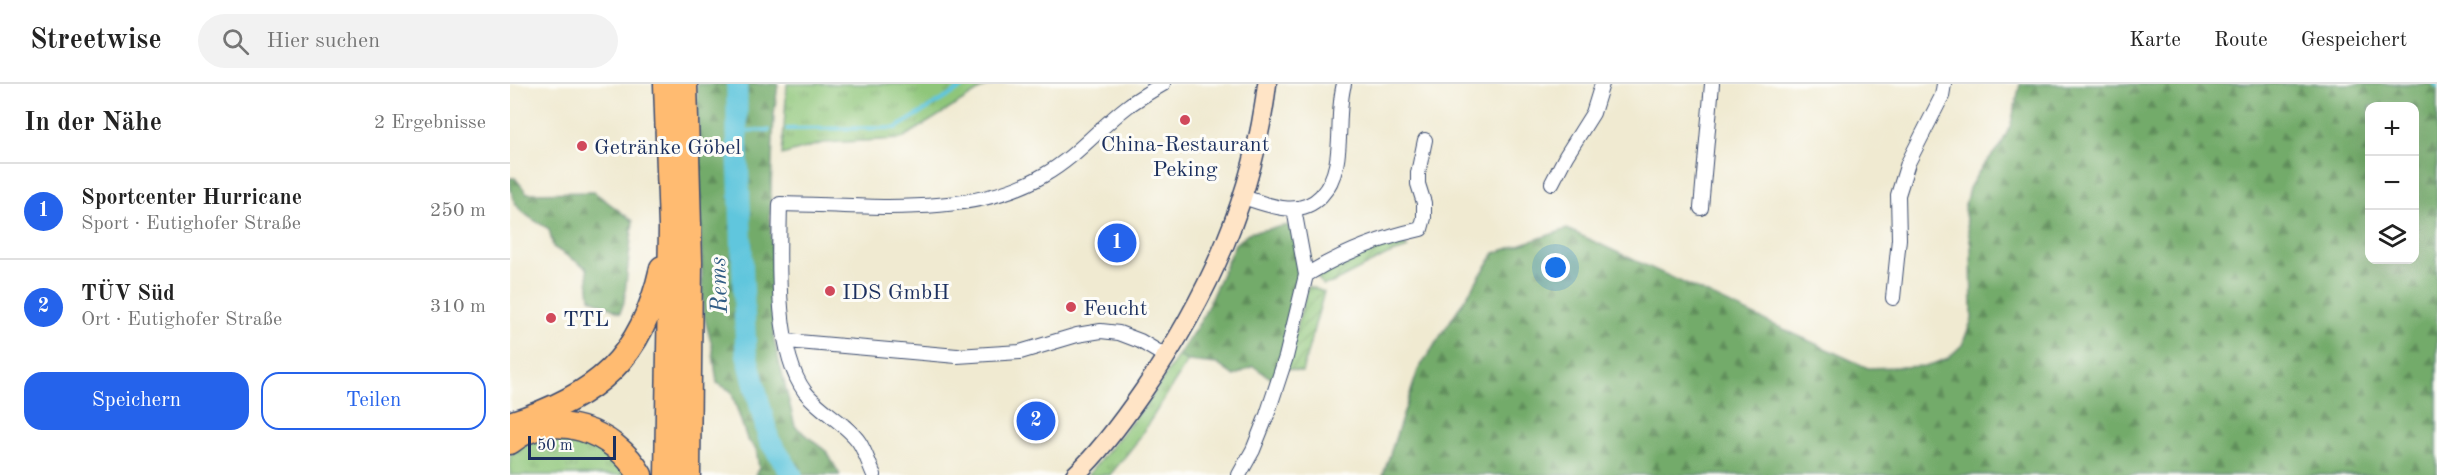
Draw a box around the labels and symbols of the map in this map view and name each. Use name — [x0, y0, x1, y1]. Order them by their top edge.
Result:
marker: China-Restaurant Peking — [1178, 113, 1192, 127]
place label: China-Restaurant Peking — [1101, 134, 1269, 181]
place label: Getränke Göbel — [594, 137, 741, 159]
marker: Getränke Göbel — [575, 139, 589, 153]
pin: 1 — [1098, 220, 1136, 266]
your location — [1541, 253, 1570, 282]
water label: Rems — [707, 256, 733, 315]
place label: IDS GmbH — [842, 282, 950, 304]
marker: IDS GmbH — [823, 284, 837, 298]
place label: Feucht — [1083, 298, 1147, 320]
marker: Feucht — [1064, 300, 1078, 314]
place label: TTL — [563, 309, 609, 331]
marker: TTL — [544, 311, 558, 325]
pin: 2 — [1016, 398, 1056, 444]
scale bar — [528, 433, 616, 460]

